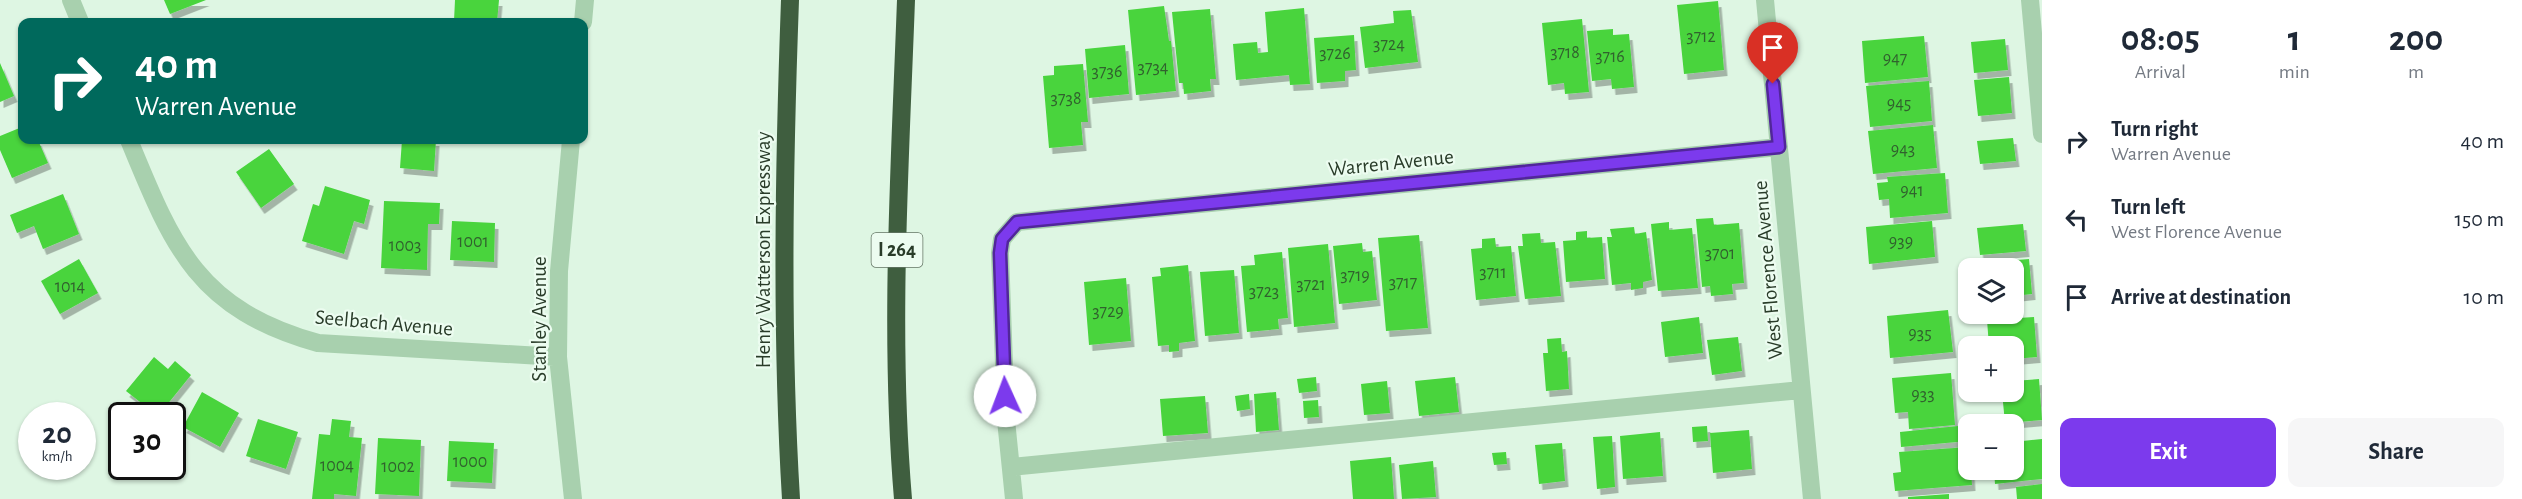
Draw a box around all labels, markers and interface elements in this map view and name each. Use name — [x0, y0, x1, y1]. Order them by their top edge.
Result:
text: 08:05 — [2121, 21, 2200, 57]
text: 1 — [2288, 21, 2301, 57]
text: 200 — [2389, 21, 2443, 57]
pin — [1747, 22, 1798, 84]
house number: 3712 — [1686, 28, 1716, 46]
icon: arrive — [1756, 31, 1789, 64]
house number: 3724 — [1373, 36, 1405, 54]
icon: right — [36, 42, 114, 120]
text: 40 m — [135, 44, 218, 86]
house number: 3718 — [1550, 44, 1580, 62]
house number: 3726 — [1319, 45, 1351, 63]
house number: 3716 — [1595, 48, 1625, 66]
house number: 947 — [1883, 50, 1907, 68]
house number: 3734 — [1138, 59, 1169, 77]
text: Arrival — [2135, 62, 2186, 82]
text: min — [2279, 62, 2310, 82]
text: m — [2408, 62, 2424, 82]
house number: 3736 — [1092, 63, 1122, 81]
house number: 3738 — [1051, 90, 1081, 108]
text: Warren Avenue — [135, 93, 297, 120]
house number: 945 — [1887, 95, 1911, 113]
text: Turn right — [2111, 118, 2198, 140]
icon: right — [2060, 125, 2093, 158]
text: 40 m — [2461, 130, 2504, 152]
street label: Henry Watterson Expressway — [753, 132, 774, 368]
house number: 943 — [1891, 141, 1915, 159]
text: Warren Avenue — [2111, 144, 2231, 164]
street label: Warren Avenue — [1327, 146, 1455, 180]
street label: West Florence Avenue — [1750, 180, 1786, 360]
house number: 941 — [1900, 182, 1924, 200]
text: Turn left — [2111, 196, 2185, 218]
icon: left — [2060, 203, 2093, 236]
text: 150 m — [2454, 208, 2504, 230]
text: West Florence Avenue — [2111, 222, 2282, 242]
house number: 1001 — [457, 233, 489, 251]
road number: I 264 — [872, 233, 922, 267]
house number: 939 — [1889, 233, 1913, 251]
house number: 1003 — [389, 237, 421, 255]
house number: 3701 — [1705, 245, 1735, 263]
street label: Stanley Avenue — [529, 256, 550, 382]
map controls — [1958, 258, 2024, 480]
button: layers — [1958, 258, 2024, 324]
house number: 3711 — [1479, 264, 1507, 282]
house number: 3719 — [1340, 267, 1370, 285]
house number: 3717 — [1389, 274, 1417, 292]
house number: 3721 — [1296, 276, 1326, 294]
house number: 1014 — [55, 278, 86, 296]
icon: arrive — [2060, 281, 2093, 314]
house number: 3723 — [1249, 283, 1279, 301]
text: Arrive at destination — [2111, 286, 2291, 308]
text: 10 m — [2464, 286, 2504, 308]
house number: 3729 — [1092, 303, 1124, 321]
street label: Seelbach Avenue — [314, 307, 454, 339]
house number: 935 — [1908, 325, 1932, 343]
button: + — [1958, 336, 2024, 402]
position arrow — [973, 364, 1037, 428]
house number: 933 — [1911, 386, 1935, 404]
speed limit sign: 30 — [108, 402, 186, 480]
button: − — [1958, 414, 2024, 480]
button: Exit — [2060, 418, 2276, 487]
button: Share — [2288, 418, 2504, 487]
text: 20 — [42, 419, 72, 449]
text: km/h — [42, 449, 72, 464]
house number: 1000 — [453, 453, 487, 471]
house number: 1004 — [320, 457, 354, 475]
house number: 1002 — [381, 458, 415, 476]

